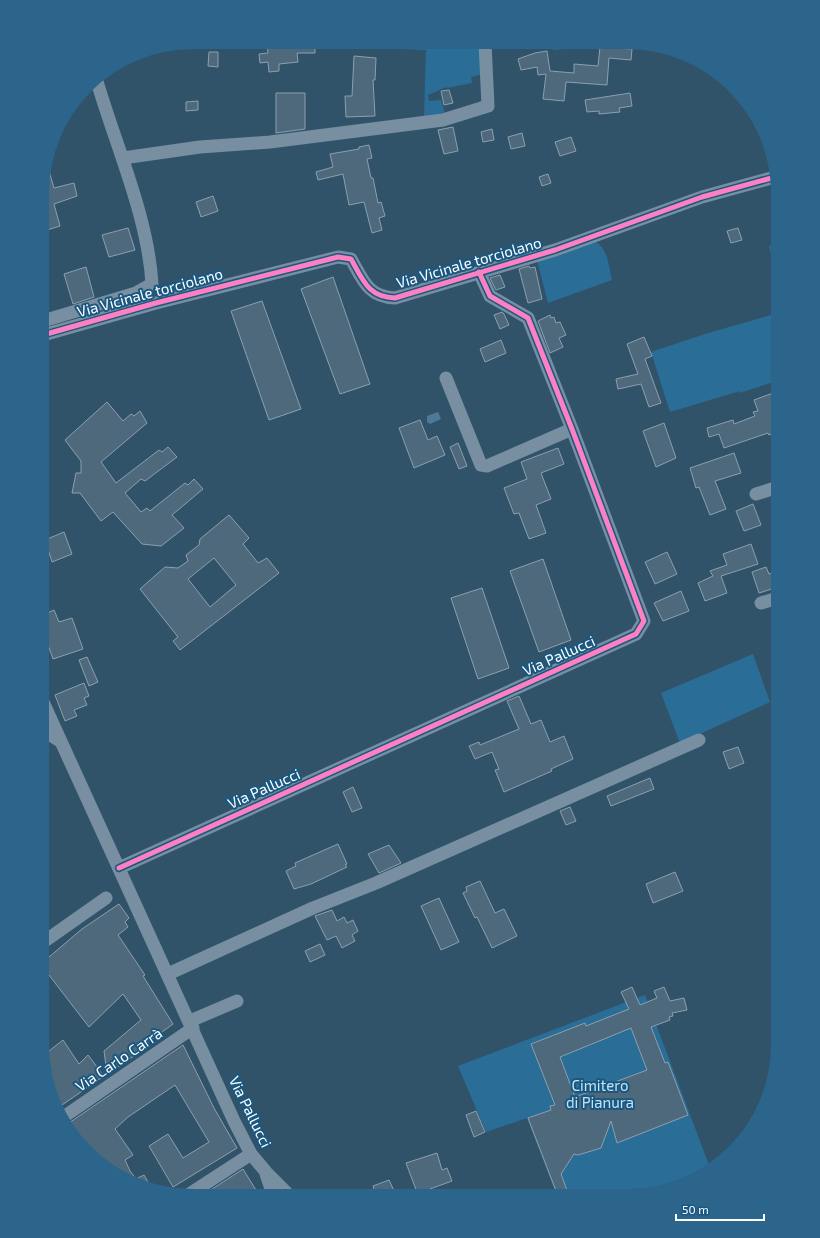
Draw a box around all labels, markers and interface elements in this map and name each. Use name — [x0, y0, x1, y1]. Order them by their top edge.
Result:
street label: Via Vicinale torciolano — [394, 233, 543, 291]
street label: Via Vicinale torciolano — [75, 264, 225, 320]
street label: Via Pallucci — [520, 631, 598, 679]
street label: Via Pallucci — [225, 764, 303, 812]
street label: Via Carlo Carrà — [72, 1024, 165, 1095]
street label: Via Pallucci — [226, 1073, 276, 1150]
park label: Cimitero di Pianura — [566, 1076, 634, 1111]
scale bar — [676, 1196, 764, 1222]
text: 50 m — [682, 1202, 709, 1216]

